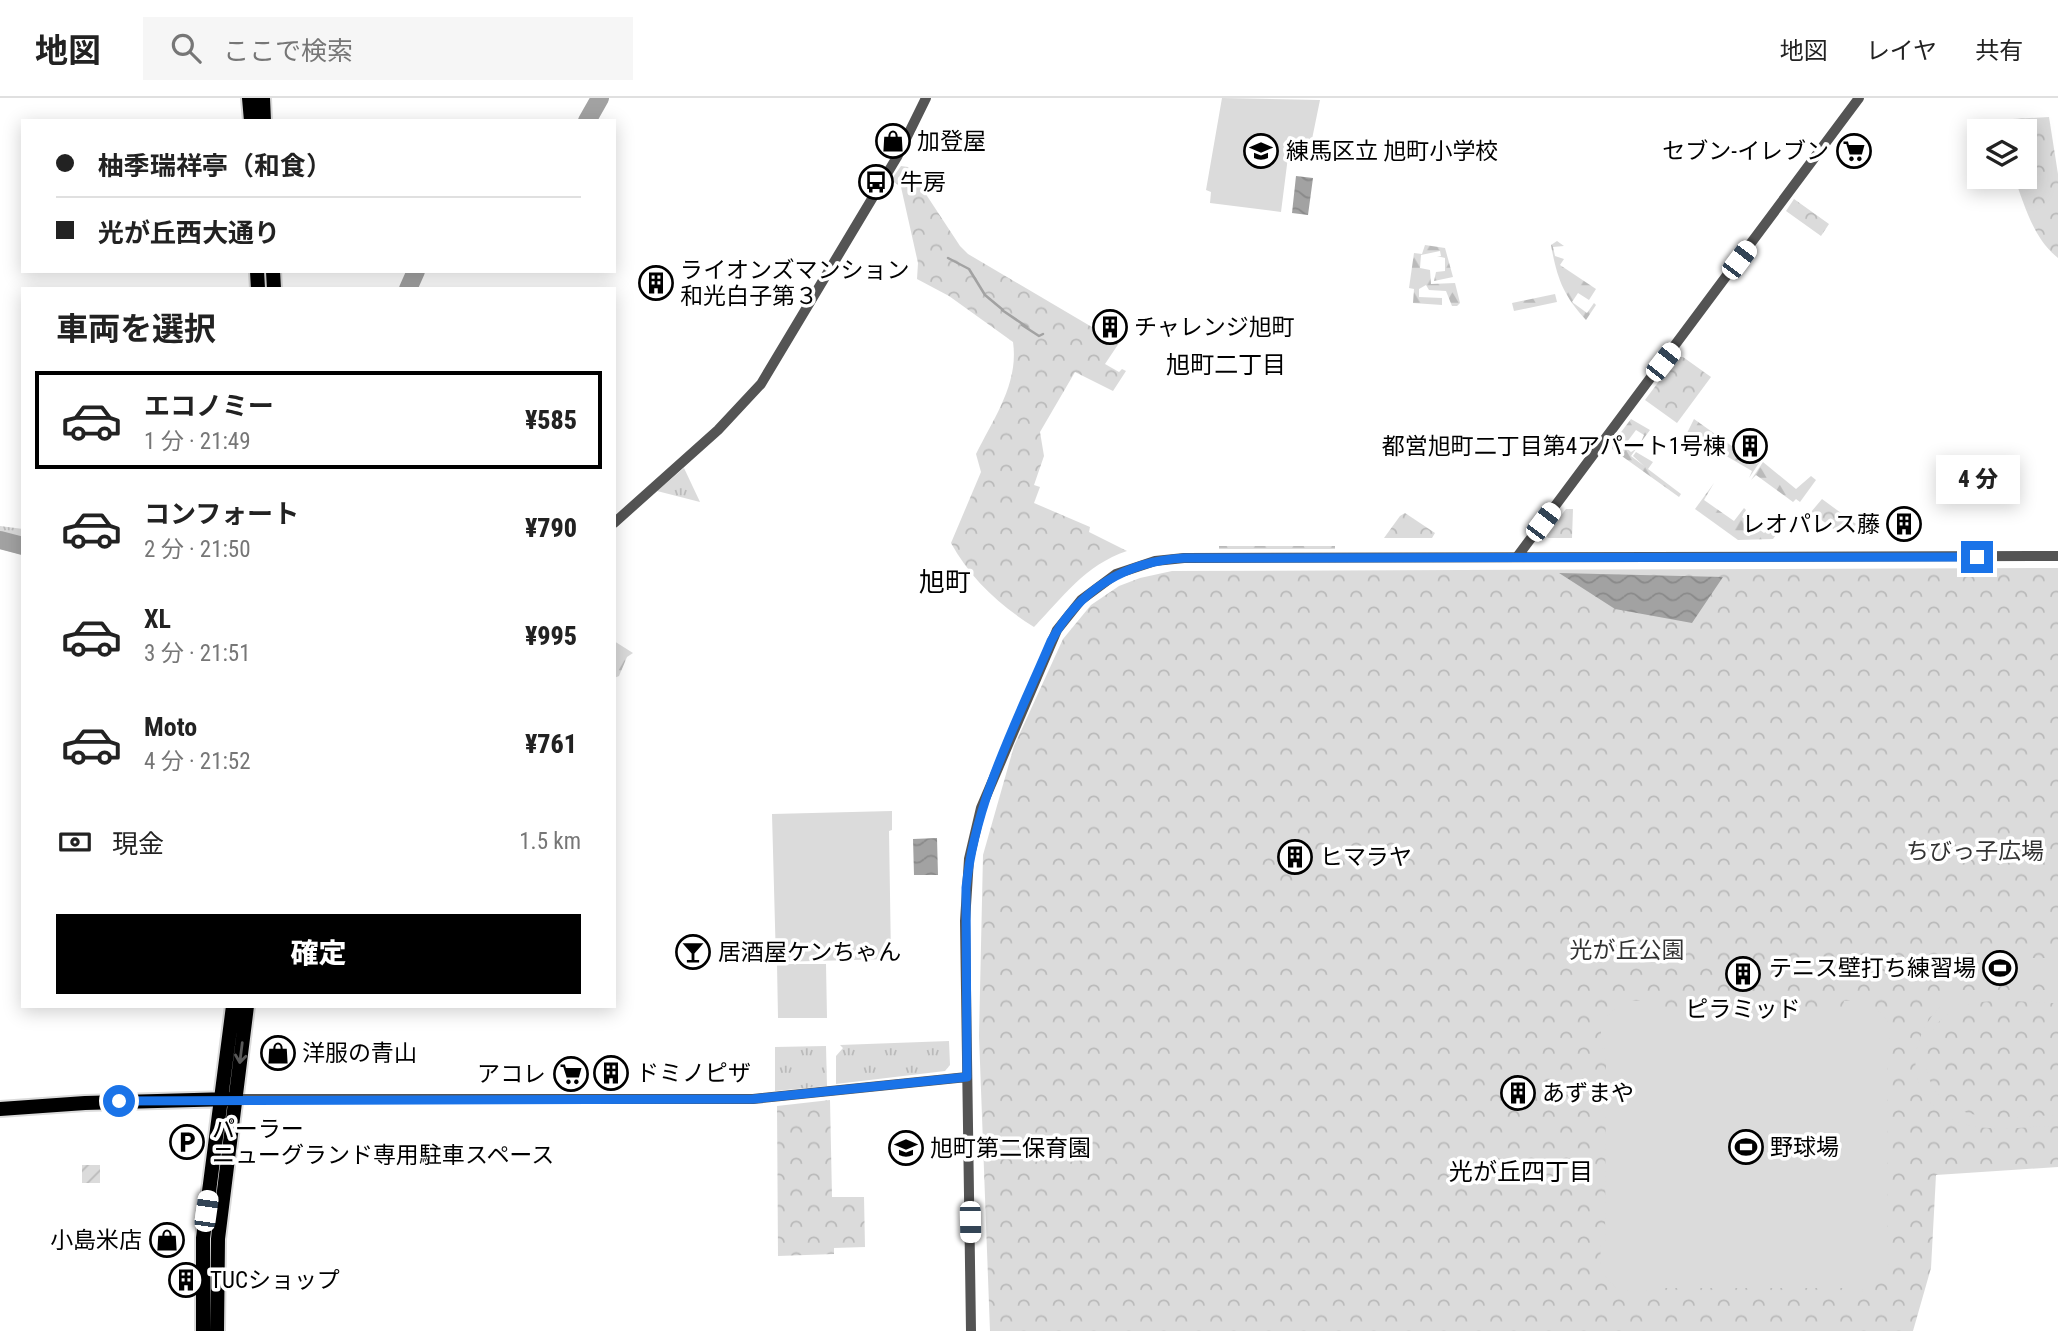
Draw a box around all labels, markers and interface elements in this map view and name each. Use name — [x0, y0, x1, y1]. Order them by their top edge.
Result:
search box — [143, 17, 633, 80]
icon: search — [167, 29, 205, 67]
text: 地図 — [35, 31, 101, 70]
text: ここで検索 — [223, 36, 353, 66]
text: 地図 — [1780, 37, 1828, 65]
text: レイヤ — [1866, 37, 1937, 65]
text: 共有 — [1975, 37, 2023, 65]
map controls — [1967, 119, 2037, 189]
button: layers — [1967, 119, 2037, 189]
shop icon: 加登屋 — [874, 122, 912, 160]
place label: 加登屋 — [917, 128, 986, 155]
school or university icon: 練馬区立 旭町小学校 — [1242, 132, 1280, 170]
supermarket icon: セブン-イレブン — [1835, 132, 1873, 170]
place label: 練馬区立 旭町小学校 — [1286, 138, 1498, 165]
place label: セブン-イレブン — [1662, 138, 1829, 165]
text: 柚季瑞祥亭（和食） — [98, 151, 332, 181]
bus stop icon: 牛房 — [857, 163, 895, 201]
place label: 牛房 — [900, 169, 946, 196]
text: 光が丘西大通り — [98, 218, 280, 248]
car — [1718, 237, 1761, 283]
place label: ライオンズマンション 和光白子第３ — [680, 257, 910, 310]
building icon: ライオンズマンション 和光白子第３ — [637, 264, 675, 302]
building icon: チャレンジ旭町 — [1091, 308, 1129, 346]
text: 車両を選択 — [56, 310, 216, 348]
place label: チャレンジ旭町 — [1134, 314, 1295, 341]
car — [1642, 339, 1685, 385]
district label: 旭町二丁目 — [1166, 351, 1286, 379]
icon: car — [60, 389, 123, 452]
text: エコノミー — [144, 391, 274, 421]
text: ¥585 — [525, 405, 577, 435]
building icon: 都営旭町二丁目第4アパート1号棟 — [1731, 427, 1769, 465]
text: 1 分 · 21:49 — [144, 428, 251, 455]
place label: 都営旭町二丁目第4アパート1号棟 — [1382, 433, 1726, 460]
callout: 4 分 — [1935, 456, 2019, 504]
text: 4 分 — [1958, 466, 1998, 493]
icon: car — [60, 497, 123, 560]
text: コンフォート — [144, 499, 299, 529]
car — [1522, 499, 1565, 545]
building icon: レオパレス藤 — [1885, 505, 1923, 543]
place label: レオパレス藤 — [1742, 511, 1880, 538]
text: ¥790 — [525, 513, 577, 543]
text: 2 分 · 21:50 — [144, 536, 251, 563]
route end — [1961, 541, 1993, 573]
district label: 旭町 — [919, 567, 971, 597]
text: XL — [144, 604, 171, 634]
icon: car — [60, 605, 123, 668]
text: ¥995 — [525, 621, 577, 651]
text: 3 分 · 21:51 — [144, 640, 251, 667]
text: Moto — [144, 712, 197, 742]
icon: car — [60, 713, 123, 776]
text: ¥761 — [525, 729, 577, 759]
text: 4 分 · 21:52 — [144, 748, 251, 775]
icon: cash — [56, 823, 94, 861]
text: 1.5 km — [519, 828, 581, 855]
text: 現金 — [112, 829, 164, 859]
building icon: ヒマラヤ — [1276, 838, 1314, 876]
park label: ちびっ子広場 — [1906, 838, 2044, 865]
place label: ヒマラヤ — [1320, 844, 1412, 871]
button: 確定 — [56, 914, 581, 994]
bar icon: 居酒屋ケンちゃん — [674, 933, 712, 971]
park label: 光が丘公園 — [1570, 937, 1685, 964]
place label: 居酒屋ケンちゃん — [718, 939, 901, 966]
sports icon: テニス壁打ち練習場 — [1981, 949, 2019, 987]
building icon: ピラミッド — [1724, 955, 1762, 993]
place label: テニス壁打ち練習場 — [1769, 955, 1976, 982]
place label: ピラミッド — [1686, 996, 1801, 1023]
shop icon: 洋服の青山 — [259, 1034, 297, 1072]
place label: 洋服の青山 — [302, 1040, 417, 1067]
one-way arrow — [235, 1041, 248, 1064]
building icon: ドミノピザ — [592, 1054, 630, 1092]
supermarket icon: アコレ — [552, 1055, 590, 1093]
place label: ドミノピザ — [636, 1060, 751, 1087]
place label: アコレ — [477, 1061, 546, 1088]
building icon: あずまや — [1499, 1074, 1537, 1112]
place label: あずまや — [1542, 1080, 1634, 1107]
route start — [103, 1085, 135, 1117]
place label: パーラー ニューグランド専用駐車スペース — [212, 1116, 554, 1169]
parking icon: パーラー ニューグランド専用駐車スペース — [168, 1123, 206, 1161]
sports icon: 野球場 — [1727, 1128, 1765, 1166]
school or university icon: 旭町第二保育園 — [887, 1129, 925, 1167]
place label: 野球場 — [1770, 1134, 1839, 1161]
place label: 旭町第二保育園 — [930, 1135, 1091, 1162]
district label: 光が丘四丁目 — [1449, 1158, 1593, 1186]
car — [193, 1189, 220, 1233]
car — [960, 1201, 981, 1243]
shop icon: 小島米店 — [148, 1221, 186, 1259]
place label: 小島米店 — [50, 1227, 142, 1254]
building icon: TUCショップ — [167, 1261, 205, 1299]
place label: TUCショップ — [210, 1267, 340, 1294]

